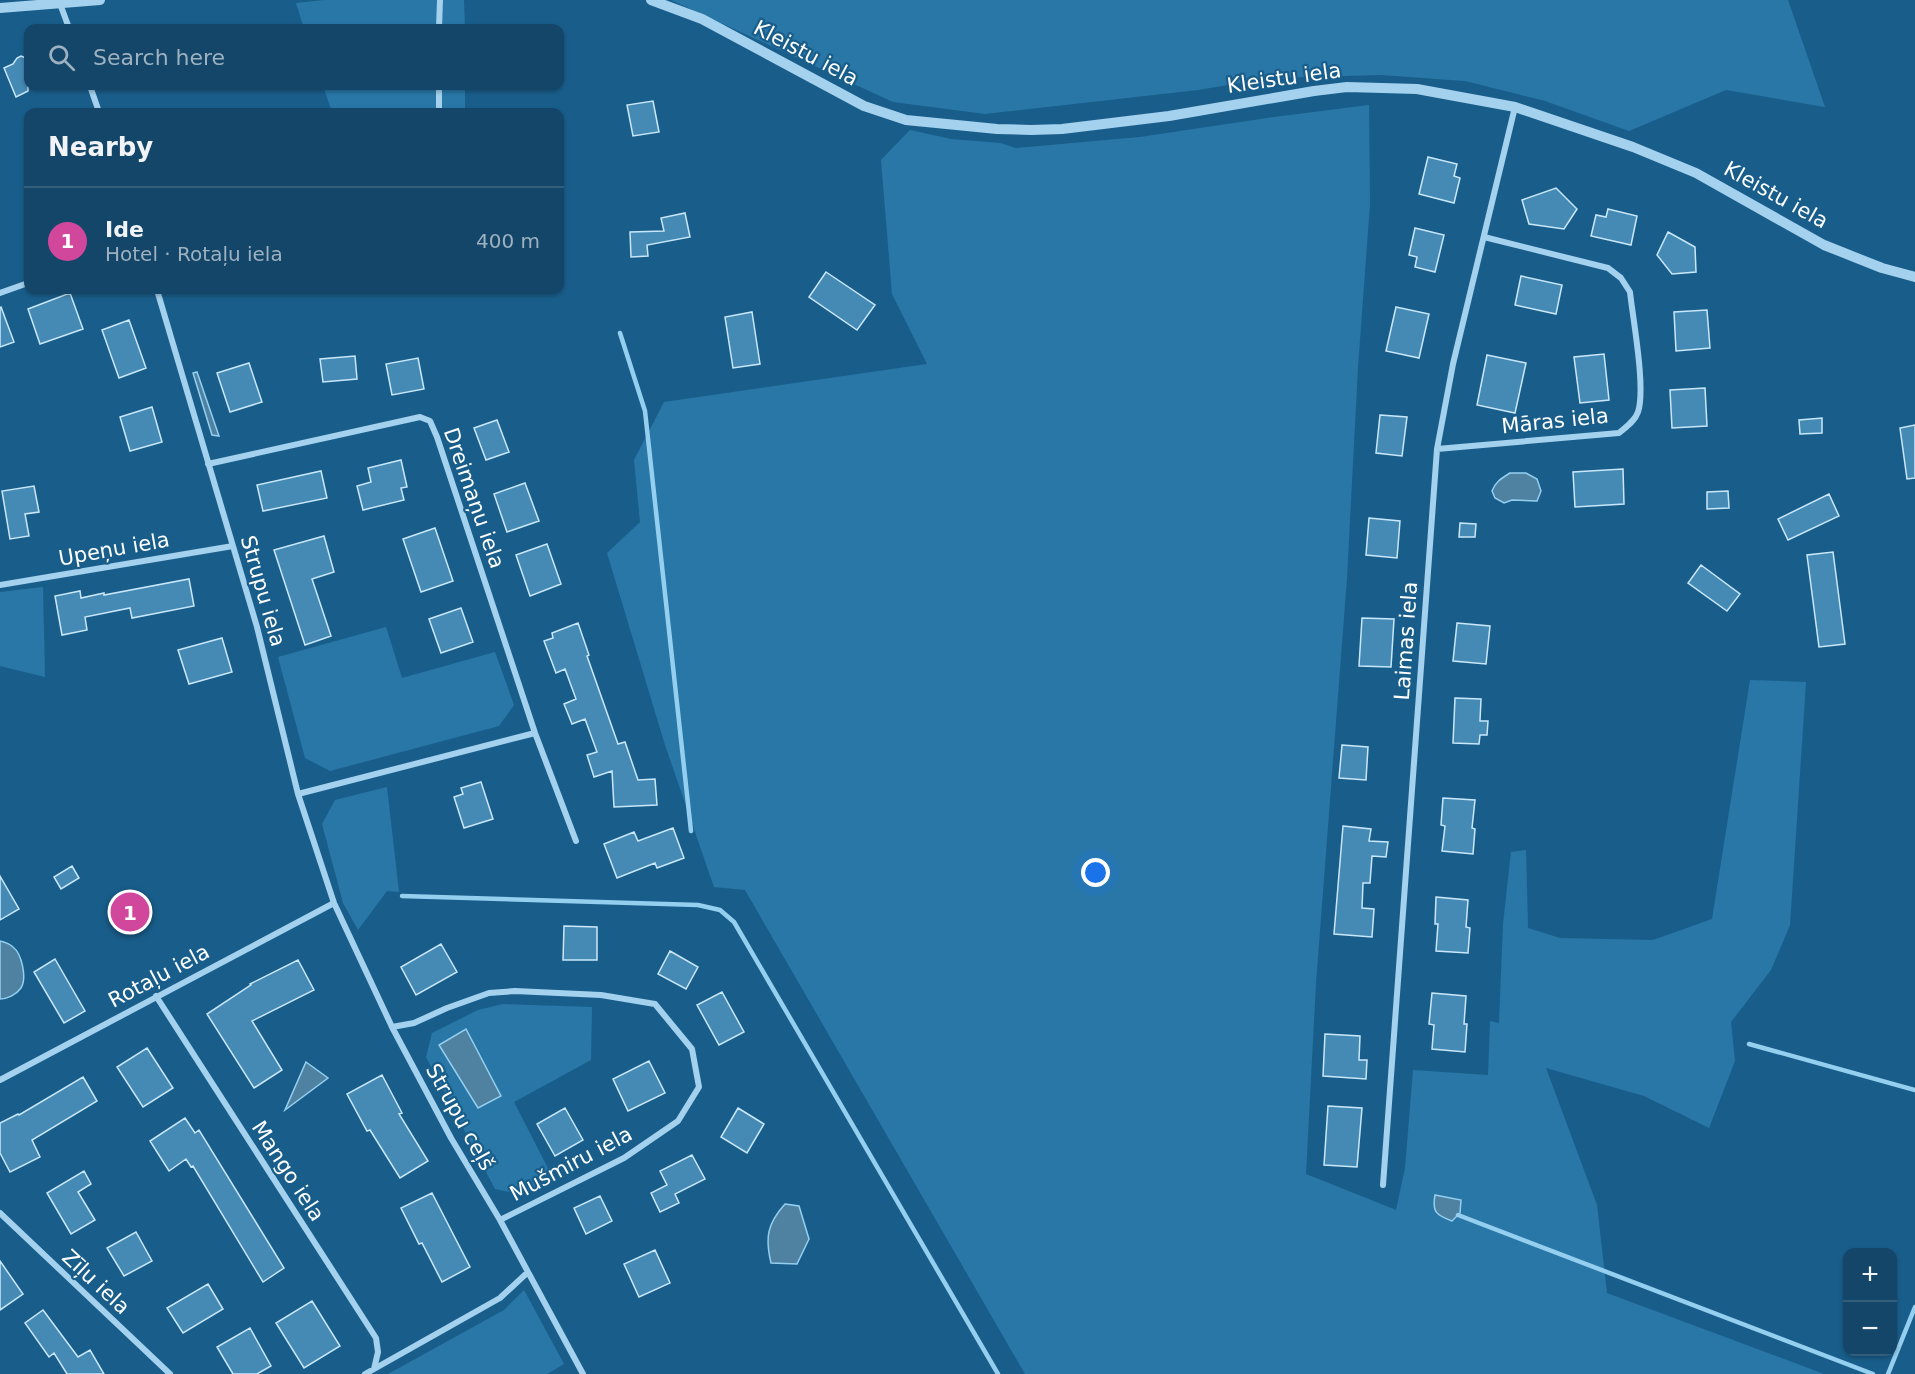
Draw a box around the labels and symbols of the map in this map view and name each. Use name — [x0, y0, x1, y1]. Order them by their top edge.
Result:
street label: Kleistu iela — [750, 15, 862, 91]
street label: Kleistu iela — [1225, 58, 1343, 98]
street label: Kleistu iela — [1720, 157, 1832, 233]
street label: Māras iela — [1500, 403, 1610, 439]
street label: Dreimaņu iela — [439, 425, 509, 571]
street label: Upeņu iela — [57, 527, 171, 571]
street label: Strupu iela — [236, 533, 290, 649]
street label: Laimas iela — [1390, 581, 1422, 701]
your location — [1081, 858, 1110, 887]
pin: 1 — [110, 890, 150, 934]
street label: Rotaļu iela — [104, 939, 214, 1013]
street label: Strupu ceļš — [421, 1060, 499, 1174]
street label: Mango iela — [247, 1116, 329, 1226]
street label: Mušmiru iela — [506, 1122, 636, 1206]
street label: Zīļu iela — [57, 1245, 135, 1319]

